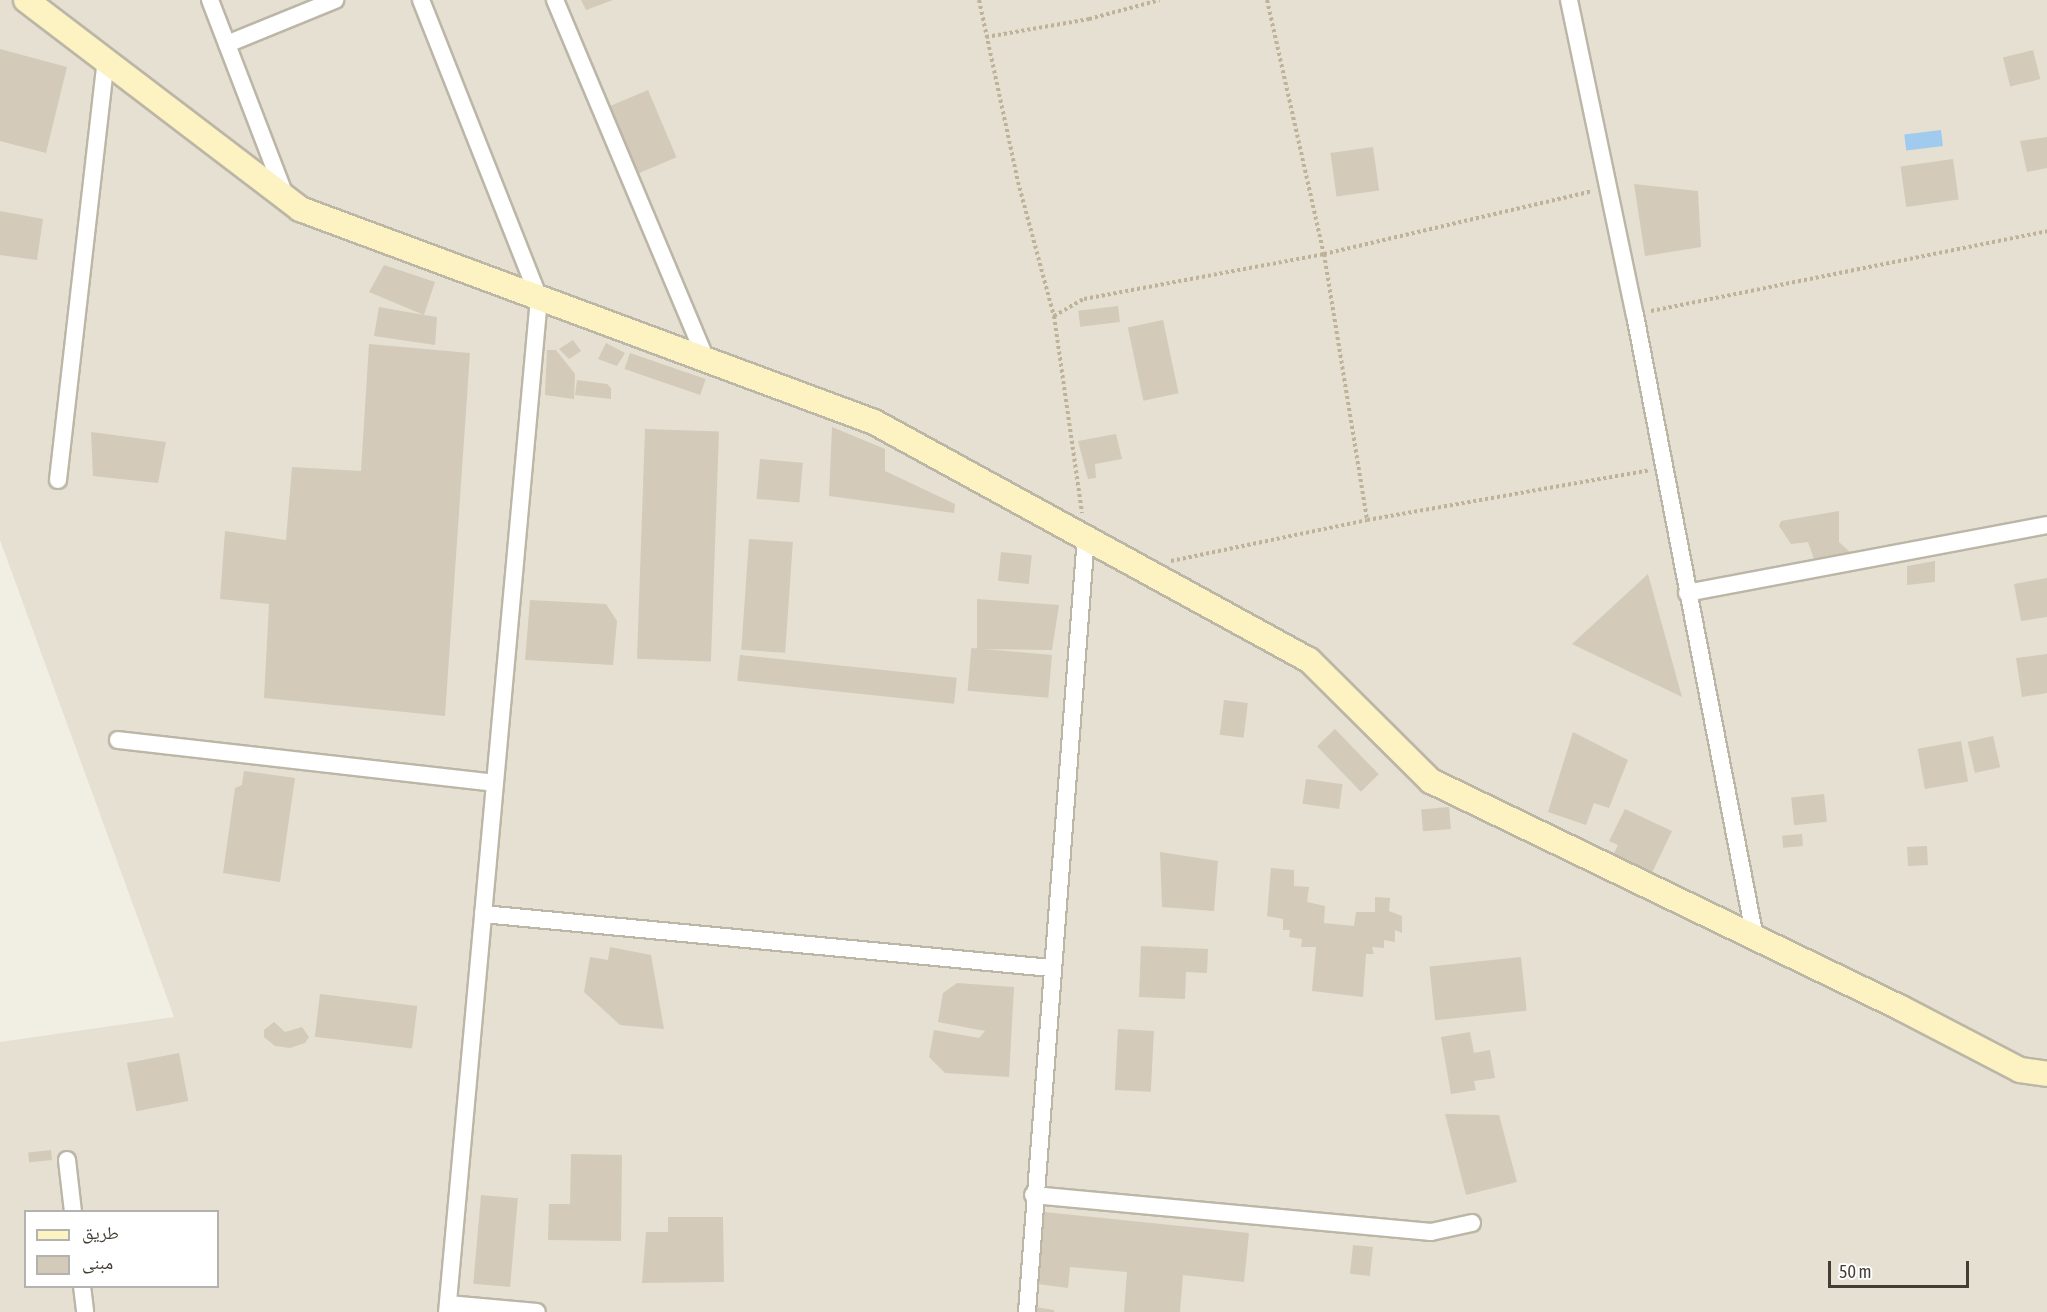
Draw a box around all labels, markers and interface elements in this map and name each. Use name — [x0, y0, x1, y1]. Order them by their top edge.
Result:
legend — [24, 1210, 219, 1288]
text: طريق — [82, 1222, 119, 1243]
scale bar — [1831, 1249, 1972, 1287]
text: مبنى — [82, 1252, 113, 1273]
text: 50 m — [1839, 1261, 1871, 1282]

